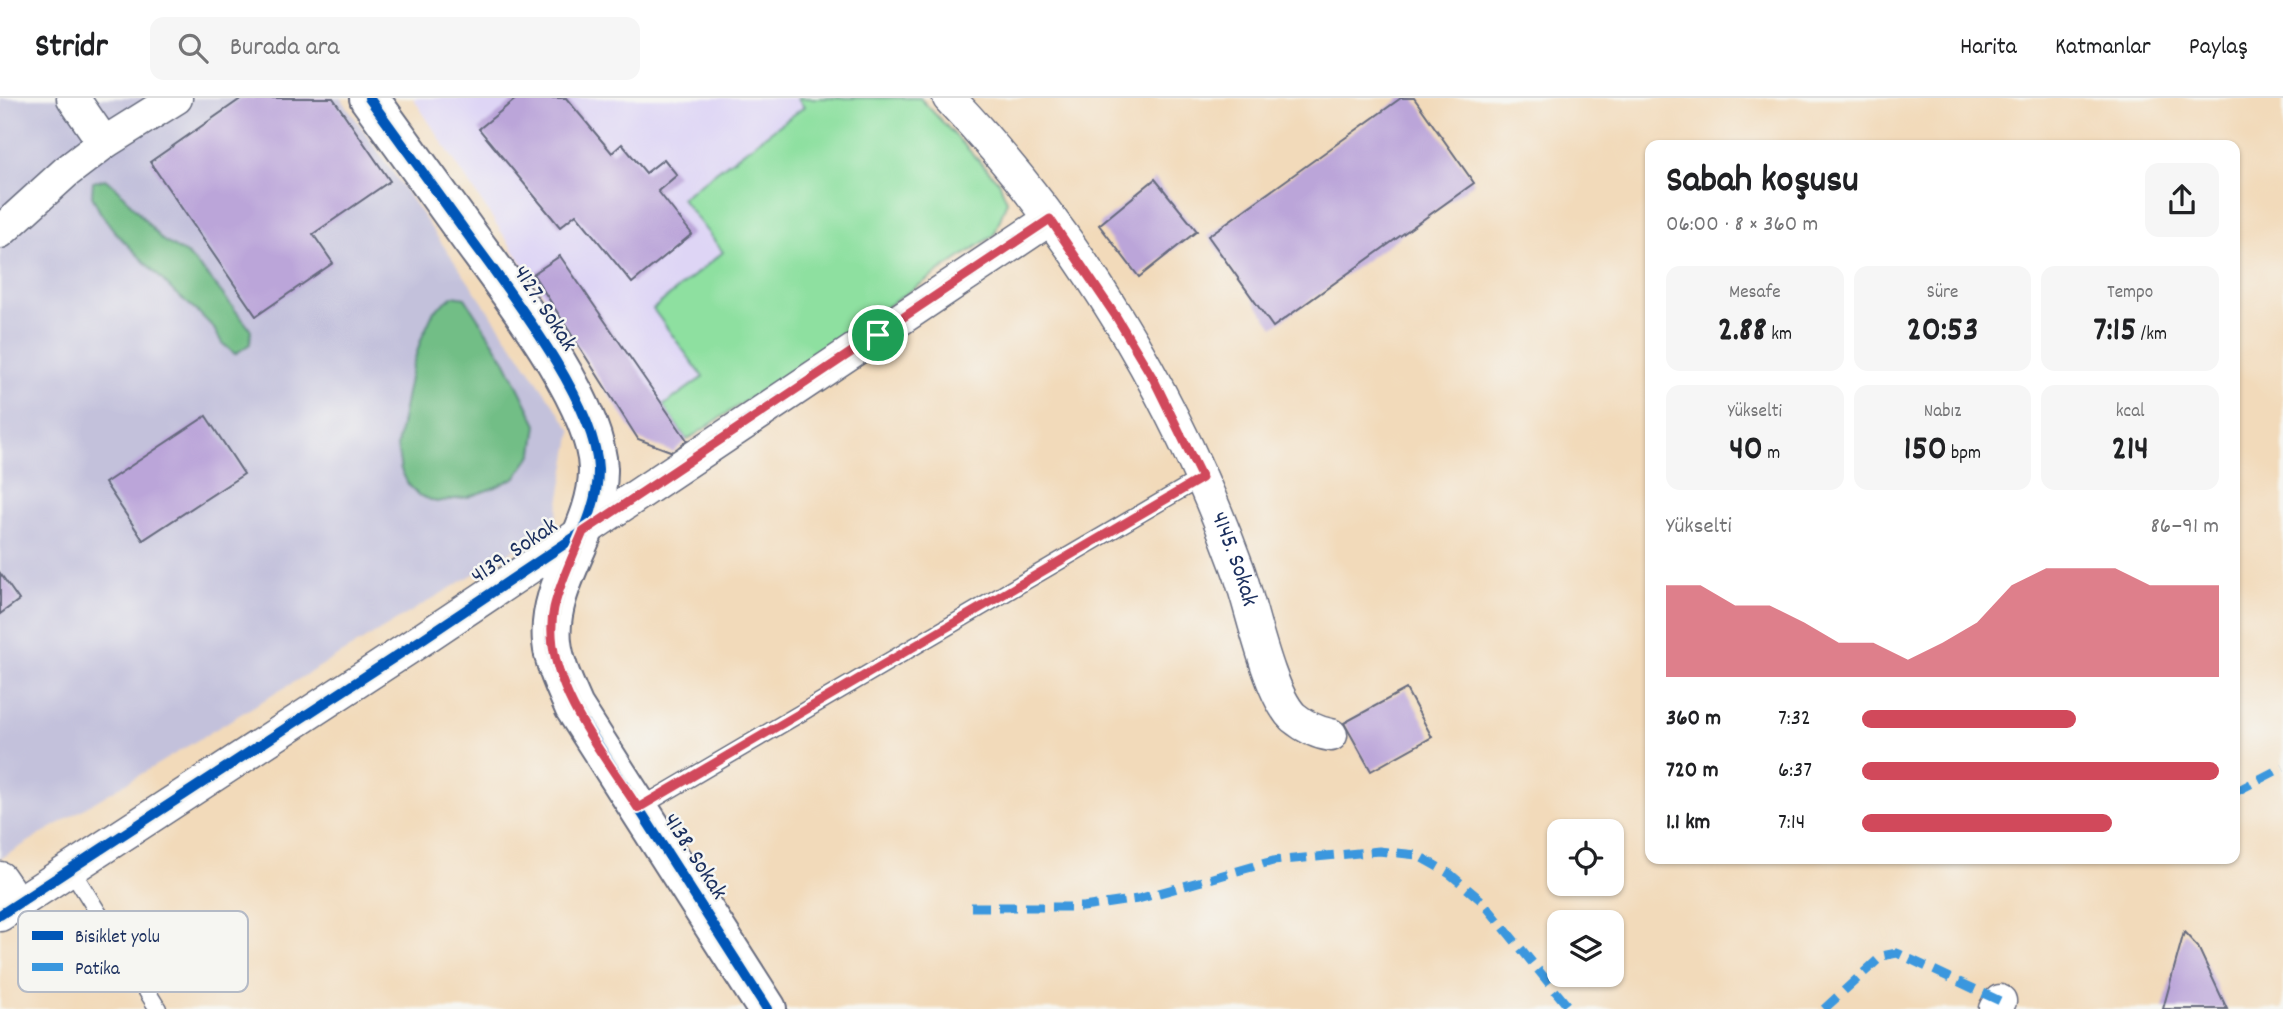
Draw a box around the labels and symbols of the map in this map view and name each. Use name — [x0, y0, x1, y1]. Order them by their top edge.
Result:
street label: 4127. Sokak — [503, 259, 585, 359]
pin — [848, 305, 908, 365]
street label: 4145. Sokak — [1201, 507, 1266, 610]
street label: 4139. Sokak — [465, 510, 565, 594]
street label: 4138. Sokak — [653, 807, 735, 907]
legend — [18, 911, 248, 992]
text: Bisiklet yolu — [75, 925, 160, 952]
text: Patika — [75, 957, 121, 984]

